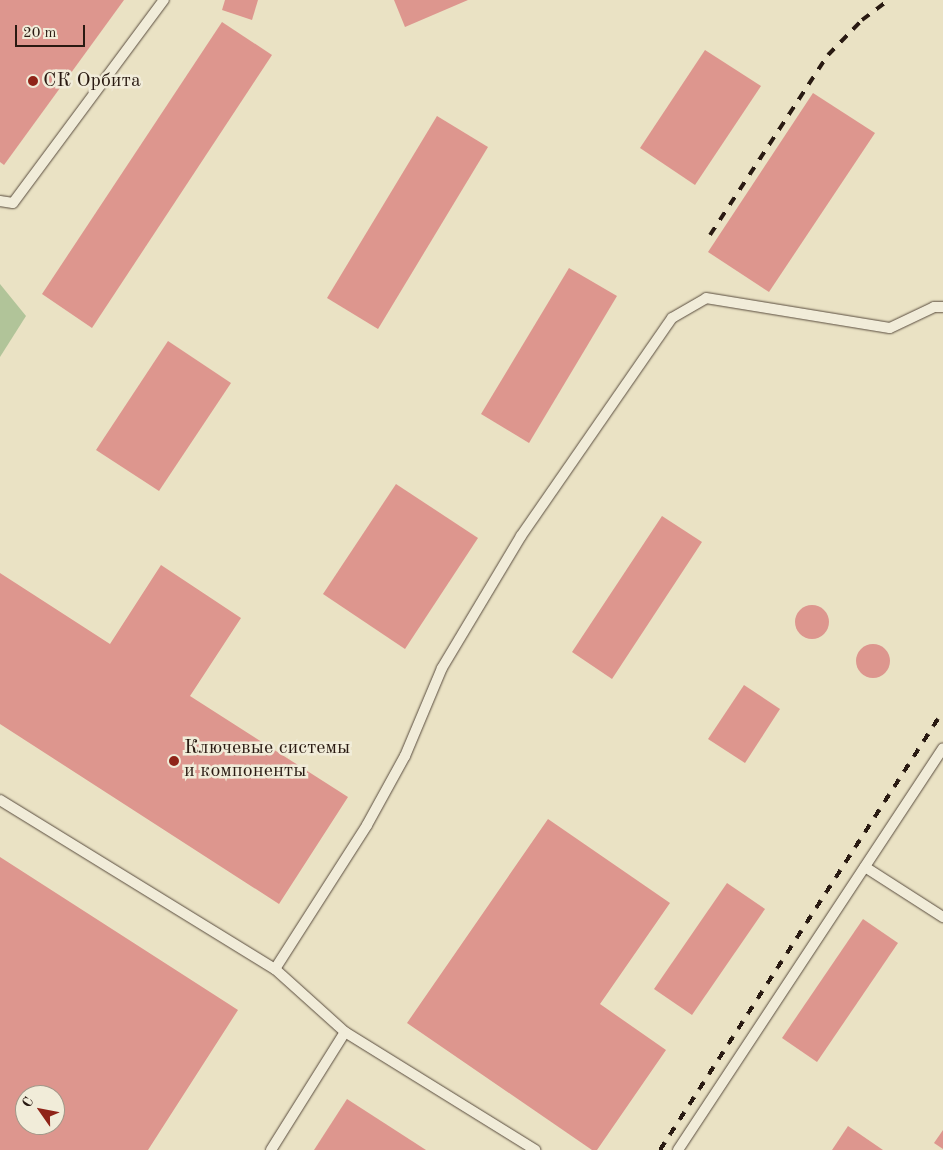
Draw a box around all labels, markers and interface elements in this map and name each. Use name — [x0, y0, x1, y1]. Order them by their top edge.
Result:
scale bar — [18, 15, 88, 47]
text: 20 m — [23, 26, 57, 41]
place label: СК Орбита — [43, 69, 141, 93]
marker: СК Орбита — [27, 75, 39, 87]
place label: Ключевые системы и компоненты — [184, 737, 350, 784]
marker: Ключевые системы и компоненты — [168, 755, 180, 767]
north arrow — [15, 1085, 65, 1135]
text: С — [20, 1095, 37, 1110]

